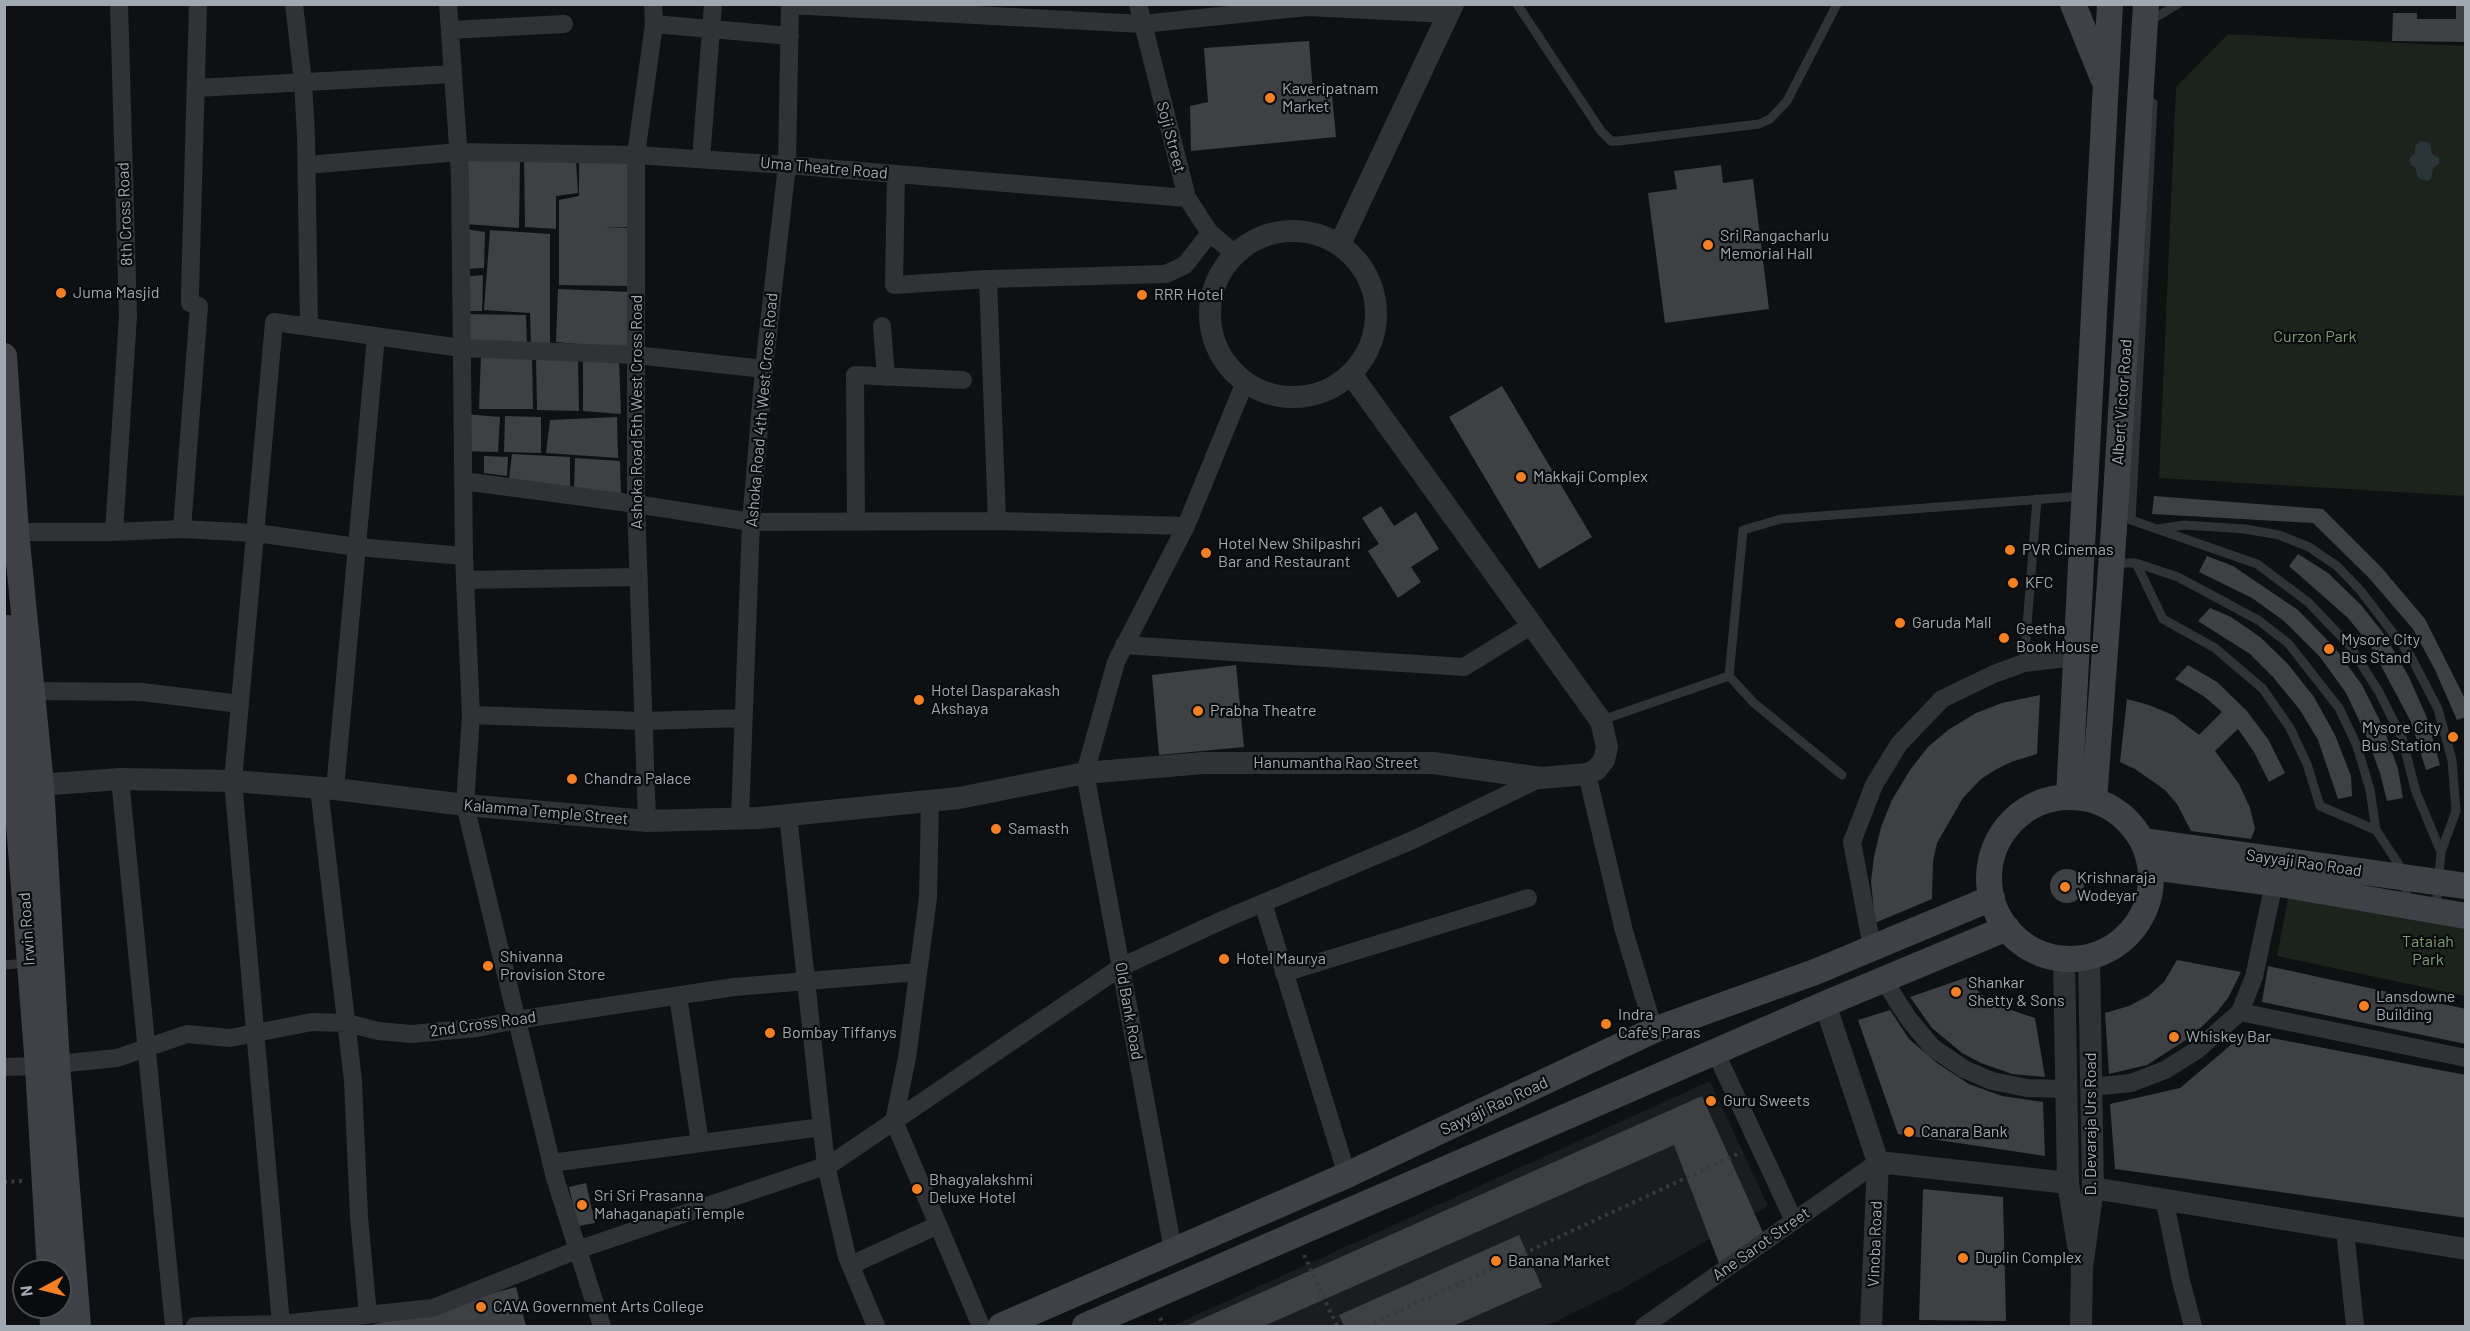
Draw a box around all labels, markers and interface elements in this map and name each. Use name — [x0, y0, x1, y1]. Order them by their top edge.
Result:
place label: Kaveripatnam Market — [1282, 79, 1378, 117]
marker: Kaveripatnam Market — [1263, 91, 1277, 105]
street label: Soji Street — [1152, 99, 1190, 175]
street label: Uma Theatre Road — [759, 153, 889, 183]
street label: 8th Cross Road — [114, 162, 136, 266]
place label: Sri Rangacharlu Memorial Hall — [1720, 226, 1829, 264]
marker: Sri Rangacharlu Memorial Hall — [1701, 238, 1715, 252]
place label: Juma Masjid — [73, 283, 159, 303]
place label: RRR Hotel — [1154, 285, 1223, 305]
marker: Juma Masjid — [54, 286, 68, 300]
marker: RRR Hotel — [1135, 288, 1149, 302]
street label: Ashoka Road 4th West Cross Road — [742, 292, 782, 528]
street label: Ashoka Road 5th West Cross Road — [627, 295, 647, 529]
park label: Curzon Park — [2273, 327, 2357, 347]
street label: Albert Victor Road — [2108, 338, 2136, 466]
place label: Makkaji Complex — [1533, 467, 1648, 487]
marker: Makkaji Complex — [1514, 470, 1528, 484]
place label: Hotel New Shilpashri Bar and Restaurant — [1218, 534, 1361, 572]
place label: PVR Cinemas — [2022, 540, 2114, 560]
marker: PVR Cinemas — [2003, 543, 2017, 557]
marker: Hotel New Shilpashri Bar and Restaurant — [1199, 546, 1213, 560]
place label: KFC — [2025, 573, 2054, 593]
marker: KFC — [2006, 576, 2020, 590]
place label: Garuda Mall — [1912, 613, 1991, 633]
marker: Garuda Mall — [1893, 616, 1907, 630]
place label: Geetha Book House — [2016, 619, 2099, 657]
place label: Mysore City Bus Stand — [2341, 630, 2420, 668]
marker: Geetha Book House — [1997, 631, 2011, 645]
marker: Mysore City Bus Stand — [2322, 642, 2336, 656]
place label: Hotel Dasparakash Akshaya — [931, 681, 1060, 719]
marker: Hotel Dasparakash Akshaya — [912, 693, 926, 707]
place label: Prabha Theatre — [1210, 701, 1316, 721]
marker: Prabha Theatre — [1191, 704, 1205, 718]
place label: Mysore City Bus Station — [2361, 718, 2441, 756]
marker: Mysore City Bus Station — [2446, 730, 2460, 744]
street label: Hanumantha Rao Street — [1253, 753, 1419, 773]
place label: Chandra Palace — [584, 769, 691, 789]
marker: Chandra Palace — [565, 772, 579, 786]
street label: Kalamma Temple Street — [463, 795, 629, 829]
place label: Samasth — [1008, 819, 1069, 839]
marker: Samasth — [989, 822, 1003, 836]
street label: Sayyaji Rao Road — [2245, 845, 2363, 881]
place label: Krishnaraja Wodeyar — [2077, 868, 2156, 906]
marker: Krishnaraja Wodeyar — [2058, 880, 2072, 894]
street label: Irwin Road — [15, 892, 39, 966]
park label: Tataiah Park — [2402, 932, 2454, 970]
place label: Shivanna Provision Store — [500, 947, 606, 985]
place label: Hotel Maurya — [1236, 949, 1326, 969]
marker: Hotel Maurya — [1217, 952, 1231, 966]
marker: Shivanna Provision Store — [481, 959, 495, 973]
street label: Old Bank Road — [1111, 961, 1147, 1061]
place label: Shankar Shetty & Sons — [1968, 973, 2065, 1011]
marker: Shankar Shetty & Sons — [1949, 985, 1963, 999]
place label: Lansdowne Building — [2376, 987, 2455, 1025]
marker: Lansdowne Building — [2357, 999, 2371, 1013]
place label: Indra Cafe's Paras — [1618, 1005, 1701, 1043]
street label: 2nd Cross Road — [429, 1007, 537, 1041]
marker: Indra Cafe's Paras — [1599, 1017, 1613, 1031]
place label: Bombay Tiffanys — [782, 1023, 897, 1043]
marker: Bombay Tiffanys — [763, 1026, 777, 1040]
place label: Whiskey Bar — [2186, 1027, 2271, 1047]
marker: Whiskey Bar — [2167, 1030, 2181, 1044]
street label: D. Devaraja Urs Road — [2081, 1053, 2101, 1195]
street label: Sayyaji Rao Road — [1437, 1073, 1551, 1139]
place label: Guru Sweets — [1723, 1091, 1810, 1111]
marker: Guru Sweets — [1704, 1094, 1718, 1108]
place label: Canara Bank — [1921, 1122, 2007, 1142]
marker: Canara Bank — [1902, 1125, 1916, 1139]
place label: Bhagyalakshmi Deluxe Hotel — [929, 1170, 1033, 1208]
marker: Bhagyalakshmi Deluxe Hotel — [910, 1182, 924, 1196]
place label: Sri Sri Prasanna Mahaganapati Temple — [594, 1186, 745, 1224]
marker: Sri Sri Prasanna Mahaganapati Temple — [575, 1198, 589, 1212]
street label: Vinoba Road — [1864, 1201, 1886, 1287]
street label: Ane Sarot Street — [1709, 1203, 1813, 1285]
place label: Duplin Complex — [1975, 1248, 2082, 1268]
place label: Banana Market — [1508, 1251, 1610, 1271]
marker: Duplin Complex — [1956, 1251, 1970, 1265]
marker: Banana Market — [1489, 1254, 1503, 1268]
north arrow — [12, 1259, 72, 1319]
text: N — [16, 1285, 36, 1297]
place label: CAVA Government Arts College — [493, 1297, 704, 1317]
marker: CAVA Government Arts College — [474, 1300, 488, 1314]

